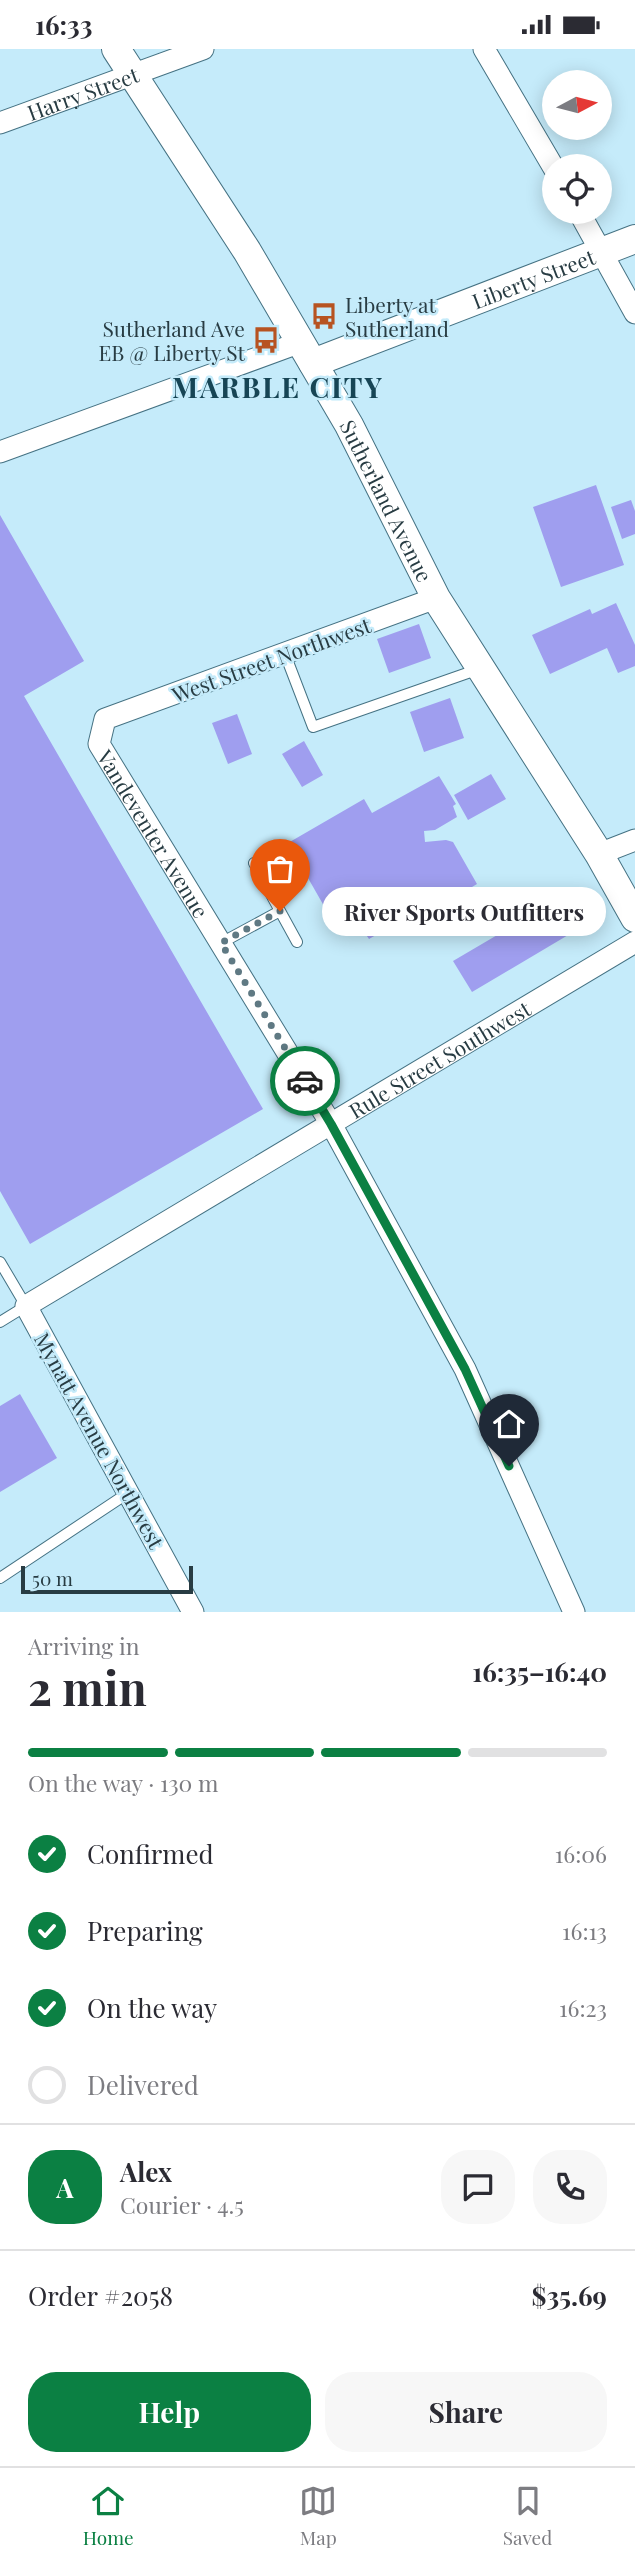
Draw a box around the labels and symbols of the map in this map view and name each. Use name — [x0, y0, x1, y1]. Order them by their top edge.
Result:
street label: Harry Street — [23, 60, 143, 126]
north arrow — [542, 70, 612, 140]
street label: Liberty Street — [468, 242, 599, 315]
place label: Liberty at Sutherland — [345, 290, 449, 342]
bus stop icon: Liberty at Sutherland — [309, 301, 339, 331]
place label: Sutherland Ave EB @ Liberty St — [98, 314, 246, 366]
bus stop icon: Sutherland Ave EB @ Liberty St — [251, 325, 281, 355]
district label: MARBLE CITY — [172, 368, 384, 405]
street label: Sutherland Avenue — [334, 415, 439, 586]
street label: West Street Northwest — [167, 610, 375, 708]
street label: Vandeventer Avenue — [91, 743, 216, 923]
pin — [250, 839, 310, 911]
callout: River Sports Outfitters — [322, 887, 606, 935]
street label: Rule Street Southwest — [343, 994, 536, 1124]
courier — [270, 1046, 340, 1116]
street label: Mynatt Avenue Northwest — [29, 1327, 171, 1553]
pin — [479, 1394, 539, 1466]
scale bar — [21, 1563, 192, 1595]

